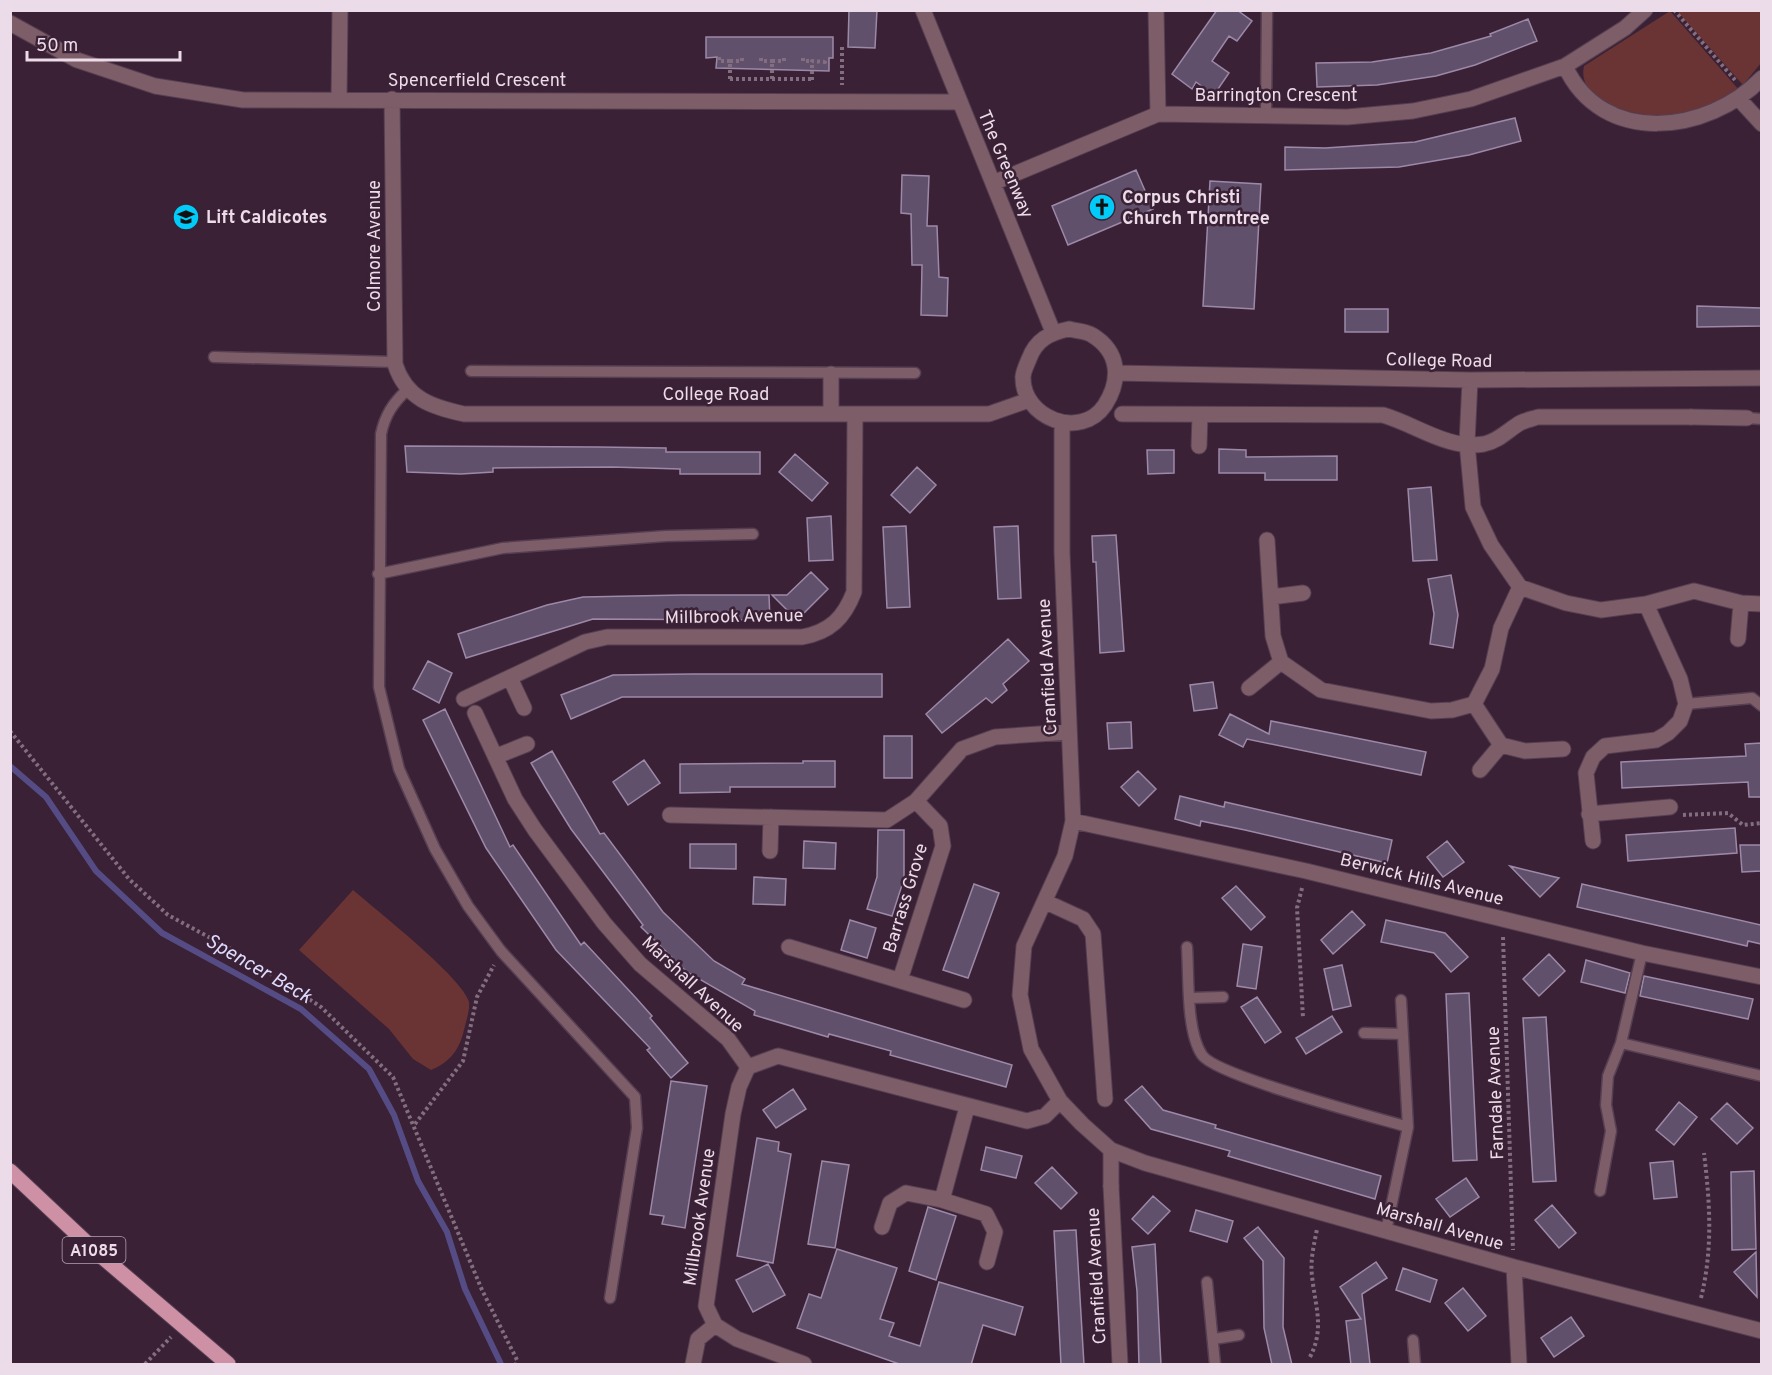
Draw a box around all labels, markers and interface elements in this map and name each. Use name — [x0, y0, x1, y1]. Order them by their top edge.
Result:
scale bar — [27, 24, 180, 62]
text: 50 m — [36, 35, 78, 58]
street label: Spencerfield Crescent — [388, 70, 566, 93]
street label: Barrington Crescent — [1194, 85, 1358, 108]
street label: The Greenway — [972, 107, 1038, 222]
street label: Colmore Avenue — [364, 180, 387, 312]
place label: Corpus Christi Church Thorntree — [1122, 187, 1270, 231]
church icon: Corpus Christi Church Thorntree — [1087, 192, 1117, 222]
school or university icon: Lift Caldicotes — [171, 202, 201, 232]
place label: Lift Caldicotes — [206, 207, 327, 230]
street label: College Road — [1385, 349, 1493, 374]
street label: College Road — [663, 384, 769, 407]
street label: Cranfield Avenue — [1033, 598, 1064, 736]
street label: Millbrook Avenue — [664, 605, 804, 630]
street label: Barrass Grove — [879, 841, 934, 956]
street label: Berwick Hills Avenue — [1337, 849, 1506, 912]
water label: Spencer Beck — [200, 929, 317, 1011]
street label: Marshall Avenue — [636, 932, 748, 1038]
street label: Farndale Avenue — [1483, 1026, 1510, 1160]
street label: Millbrook Avenue — [679, 1147, 722, 1287]
street label: Marshall Avenue — [1373, 1198, 1506, 1257]
street label: Cranfield Avenue — [1082, 1207, 1113, 1345]
road number: A1085 — [62, 1237, 125, 1263]

